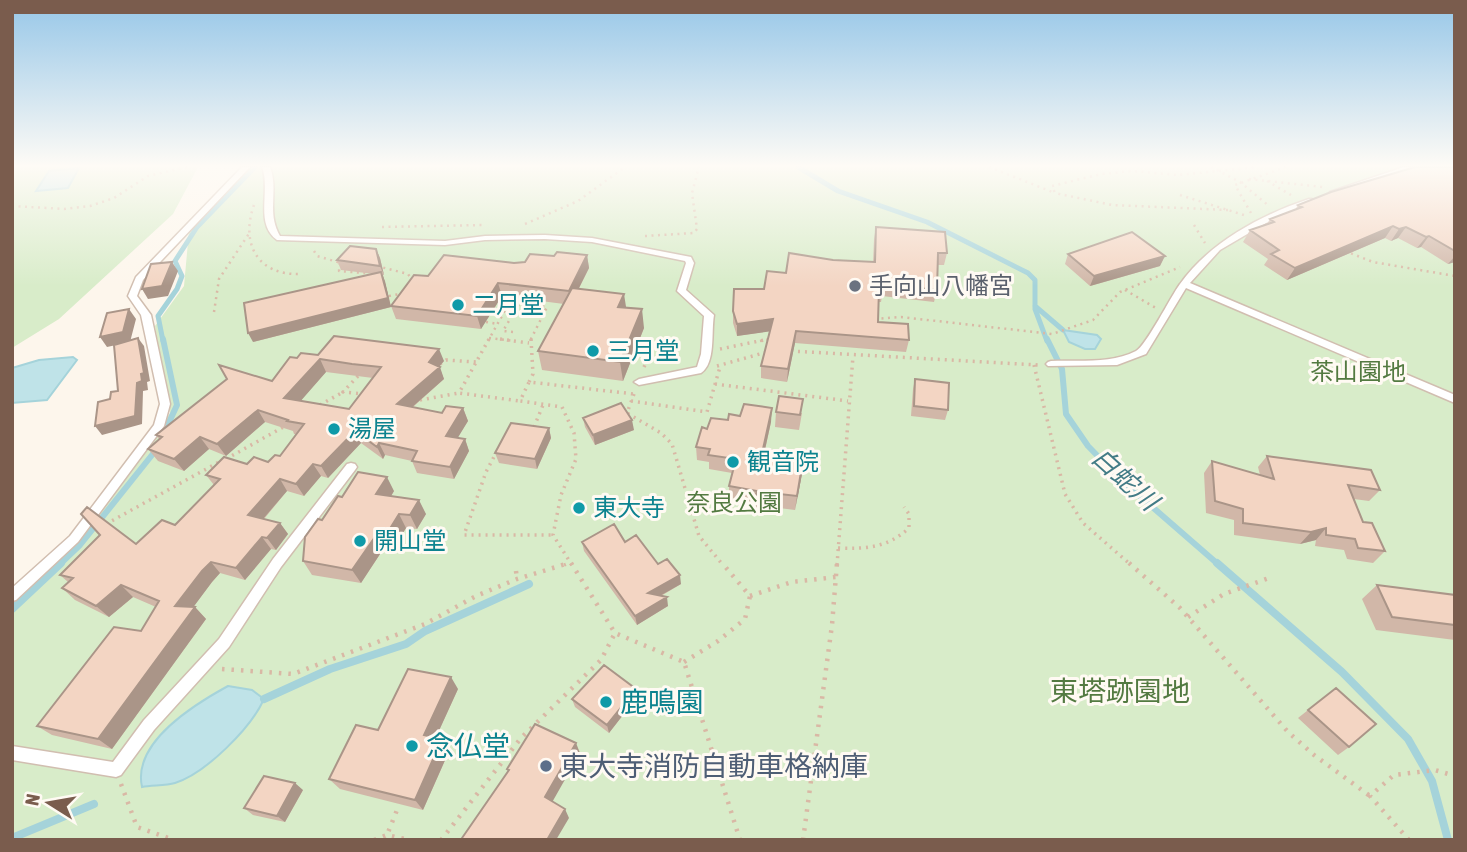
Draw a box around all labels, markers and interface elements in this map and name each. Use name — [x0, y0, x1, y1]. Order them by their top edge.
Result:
place label: 手向山八幡宮 — [869, 272, 1013, 299]
marker: 手向山八幡宮 — [847, 278, 863, 294]
place label: 二月堂 — [472, 291, 544, 318]
marker: 二月堂 — [450, 297, 466, 313]
place label: 三月堂 — [607, 337, 679, 364]
marker: 三月堂 — [585, 343, 601, 359]
park label: 茶山園地 — [1310, 358, 1406, 385]
place label: 湯屋 — [348, 415, 396, 442]
marker: 湯屋 — [326, 421, 342, 437]
water label: 白蛇川 — [1086, 442, 1166, 518]
place label: 観音院 — [747, 448, 819, 475]
marker: 観音院 — [725, 454, 741, 470]
park label: 奈良公園 — [686, 489, 782, 516]
place label: 東大寺 — [593, 494, 665, 521]
marker: 東大寺 — [571, 500, 587, 516]
place label: 開山堂 — [374, 527, 446, 554]
marker: 開山堂 — [352, 533, 368, 549]
park label: 東塔跡園地 — [1050, 675, 1190, 707]
place label: 鹿鳴園 — [620, 686, 704, 718]
marker: 鹿鳴園 — [598, 694, 614, 710]
place label: 念仏堂 — [426, 730, 510, 762]
marker: 念仏堂 — [404, 738, 420, 754]
place label: 東大寺消防自動車格納庫 — [560, 750, 868, 782]
marker: 東大寺消防自動車格納庫 — [538, 758, 554, 774]
north arrow — [14, 768, 84, 838]
text: N — [20, 792, 44, 807]

